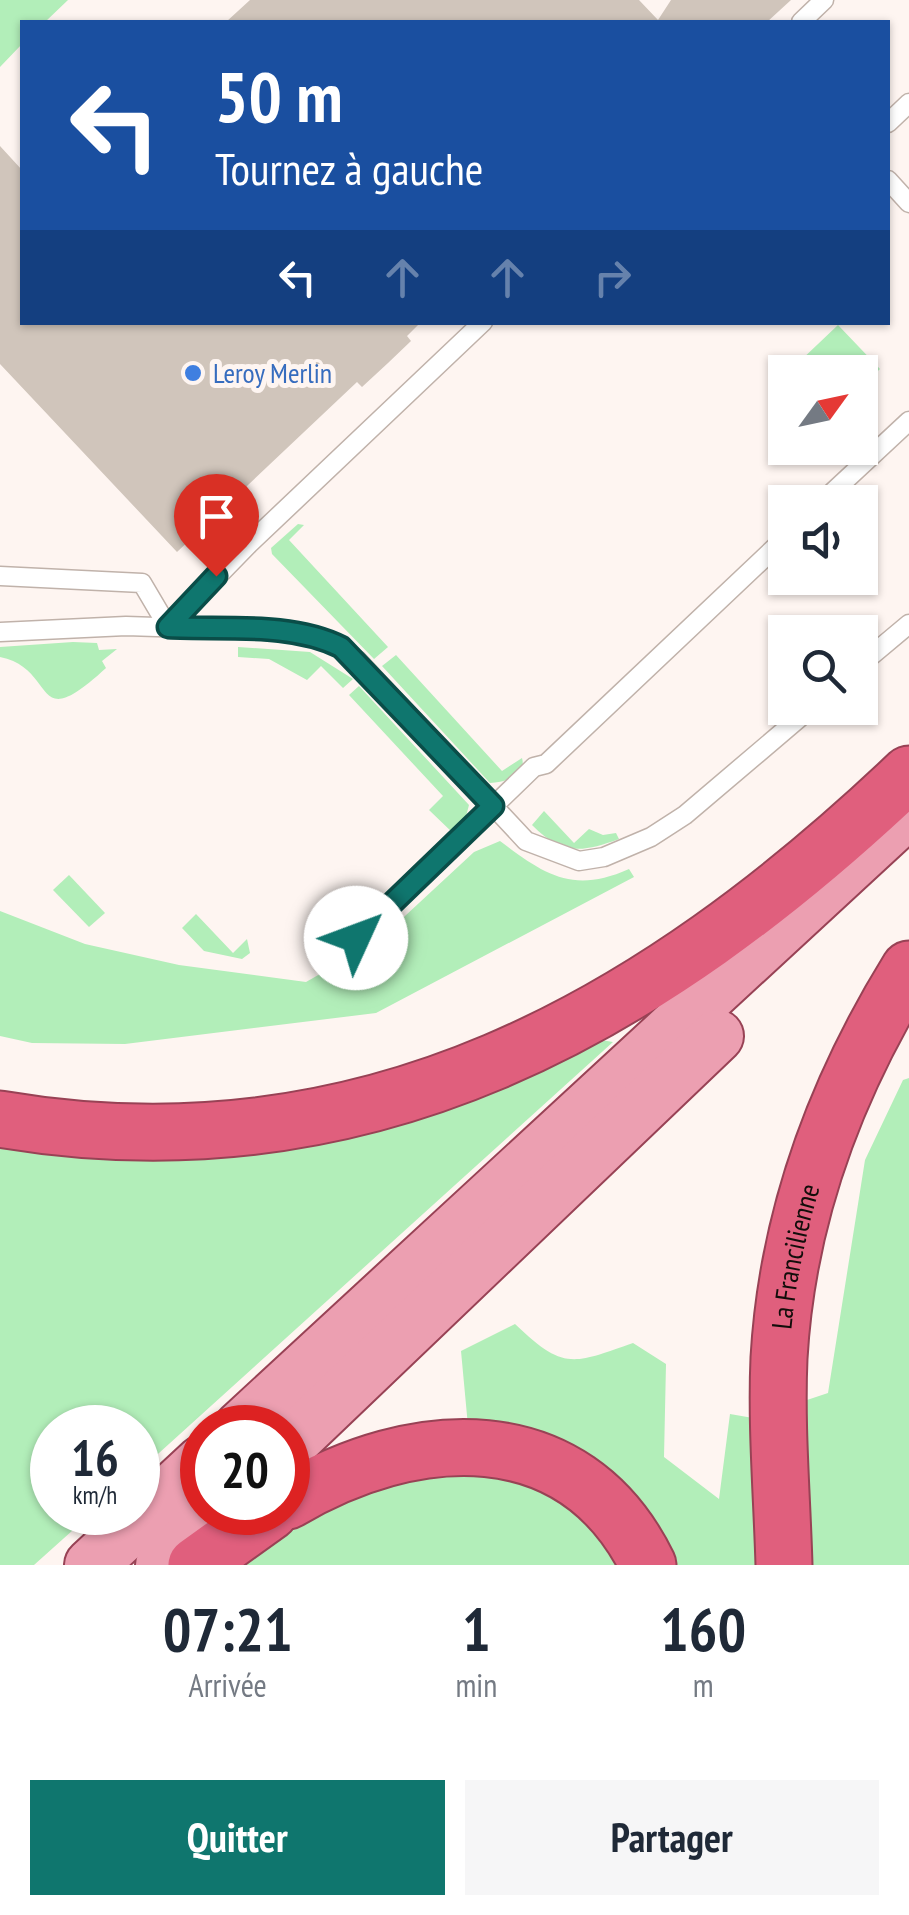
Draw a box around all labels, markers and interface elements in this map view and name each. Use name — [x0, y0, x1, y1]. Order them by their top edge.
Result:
text: 50 m — [215, 51, 343, 141]
icon: left — [50, 60, 180, 190]
text: Tournez à gauche — [215, 139, 483, 197]
icon: left — [270, 250, 325, 305]
icon: ahead — [375, 250, 430, 305]
icon: ahead — [480, 250, 535, 305]
icon: right — [585, 250, 640, 305]
place label: Leroy Merlin — [213, 354, 332, 391]
north arrow — [768, 355, 878, 465]
map controls — [768, 355, 878, 725]
marker: Leroy Merlin — [182, 362, 204, 384]
pin — [174, 474, 259, 577]
button: sound — [768, 485, 878, 595]
icon: arrive — [189, 489, 244, 544]
button: search — [768, 615, 878, 725]
position arrow — [304, 886, 408, 990]
street label: La Francilienne — [762, 1179, 827, 1331]
speed limit sign: 20 — [180, 1405, 310, 1535]
text: 16 — [71, 1425, 119, 1490]
text: km/h — [73, 1479, 117, 1511]
text: 07:21 — [163, 1590, 293, 1668]
text: 1 — [462, 1590, 491, 1668]
text: 160 — [660, 1590, 746, 1668]
text: Arrivée — [189, 1664, 267, 1706]
text: min — [455, 1664, 497, 1706]
text: m — [693, 1664, 714, 1706]
button: Quitter — [30, 1780, 445, 1895]
button: Partager — [465, 1780, 879, 1895]

